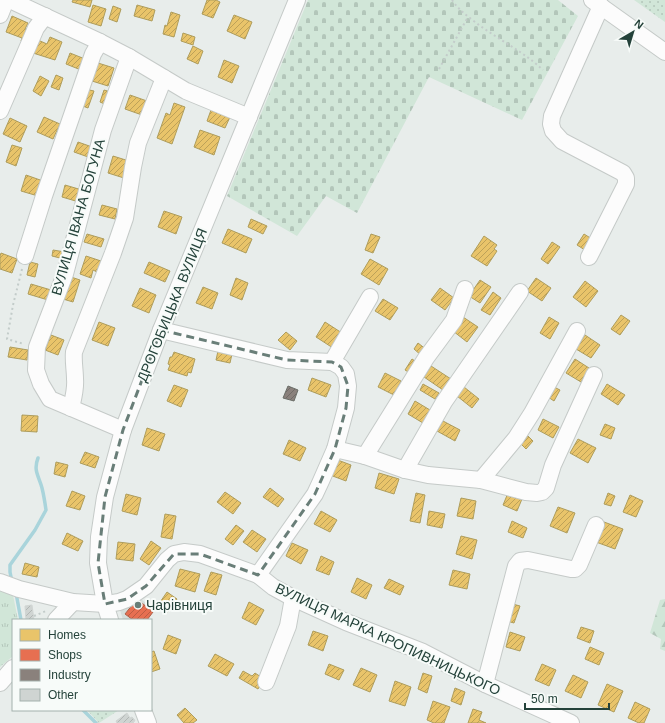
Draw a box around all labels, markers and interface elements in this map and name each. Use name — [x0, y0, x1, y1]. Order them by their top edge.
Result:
north arrow — [613, 12, 653, 52]
text: N — [632, 17, 646, 31]
street label: ВУЛИЦЯ ІВАНА БОГУНА — [48, 136, 108, 297]
street label: ДРОГОБИЦЬКА ВУЛИЦЯ — [134, 226, 210, 384]
street label: ВУЛИЦЯ МАРКА КРОПИВНИЦЬКОГО — [273, 580, 503, 698]
place label: Чарівниця — [146, 597, 213, 613]
marker: Чарівниця — [133, 600, 143, 610]
legend — [12, 619, 152, 711]
text: Homes — [48, 628, 86, 642]
text: Shops — [48, 648, 82, 662]
text: Industry — [48, 668, 91, 682]
scale bar — [525, 685, 609, 711]
text: Other — [48, 688, 78, 702]
text: 50 m — [531, 692, 558, 706]

